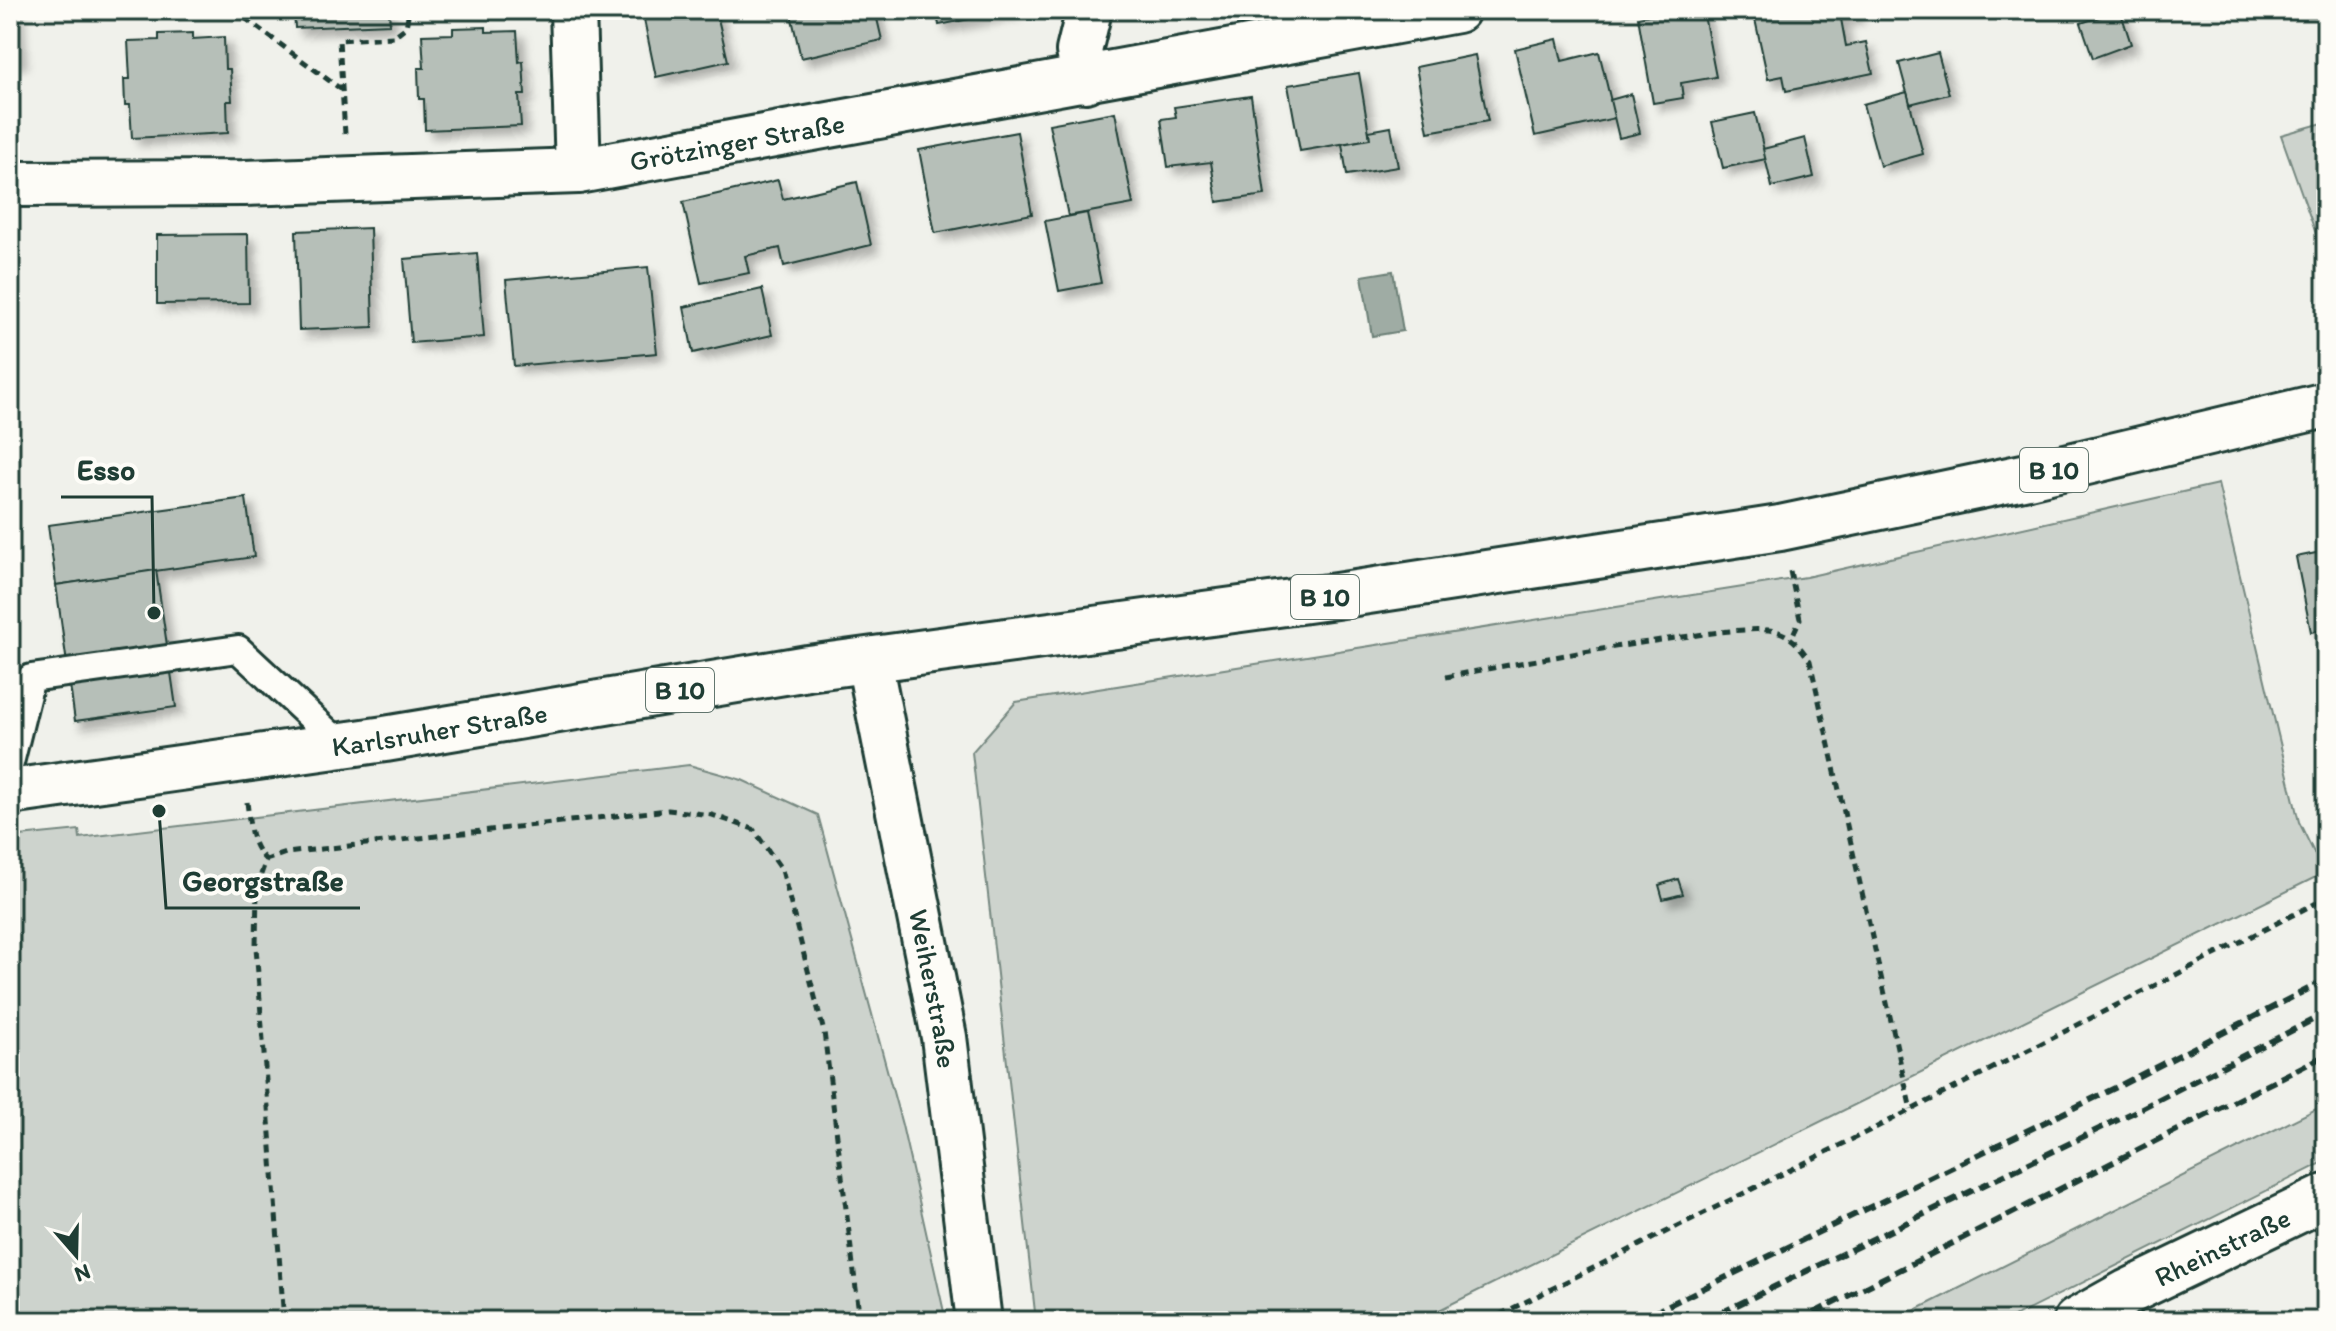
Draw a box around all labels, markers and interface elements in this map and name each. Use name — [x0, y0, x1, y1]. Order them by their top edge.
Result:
street label: Grötzinger Straße — [627, 105, 848, 178]
callout: Esso — [61, 443, 152, 497]
road number: B 10 — [2020, 448, 2088, 492]
text: Esso — [77, 451, 135, 488]
road number: B 10 — [1291, 575, 1359, 619]
road number: B 10 — [646, 668, 714, 712]
street label: Karlsruher Straße — [330, 695, 550, 763]
callout: Georgstraße — [166, 854, 360, 908]
text: Georgstraße — [182, 862, 344, 899]
street label: Weiherstraße — [902, 906, 965, 1070]
street label: Rheinstraße — [2149, 1200, 2295, 1294]
north arrow — [36, 1215, 116, 1295]
text: N — [71, 1258, 94, 1289]

